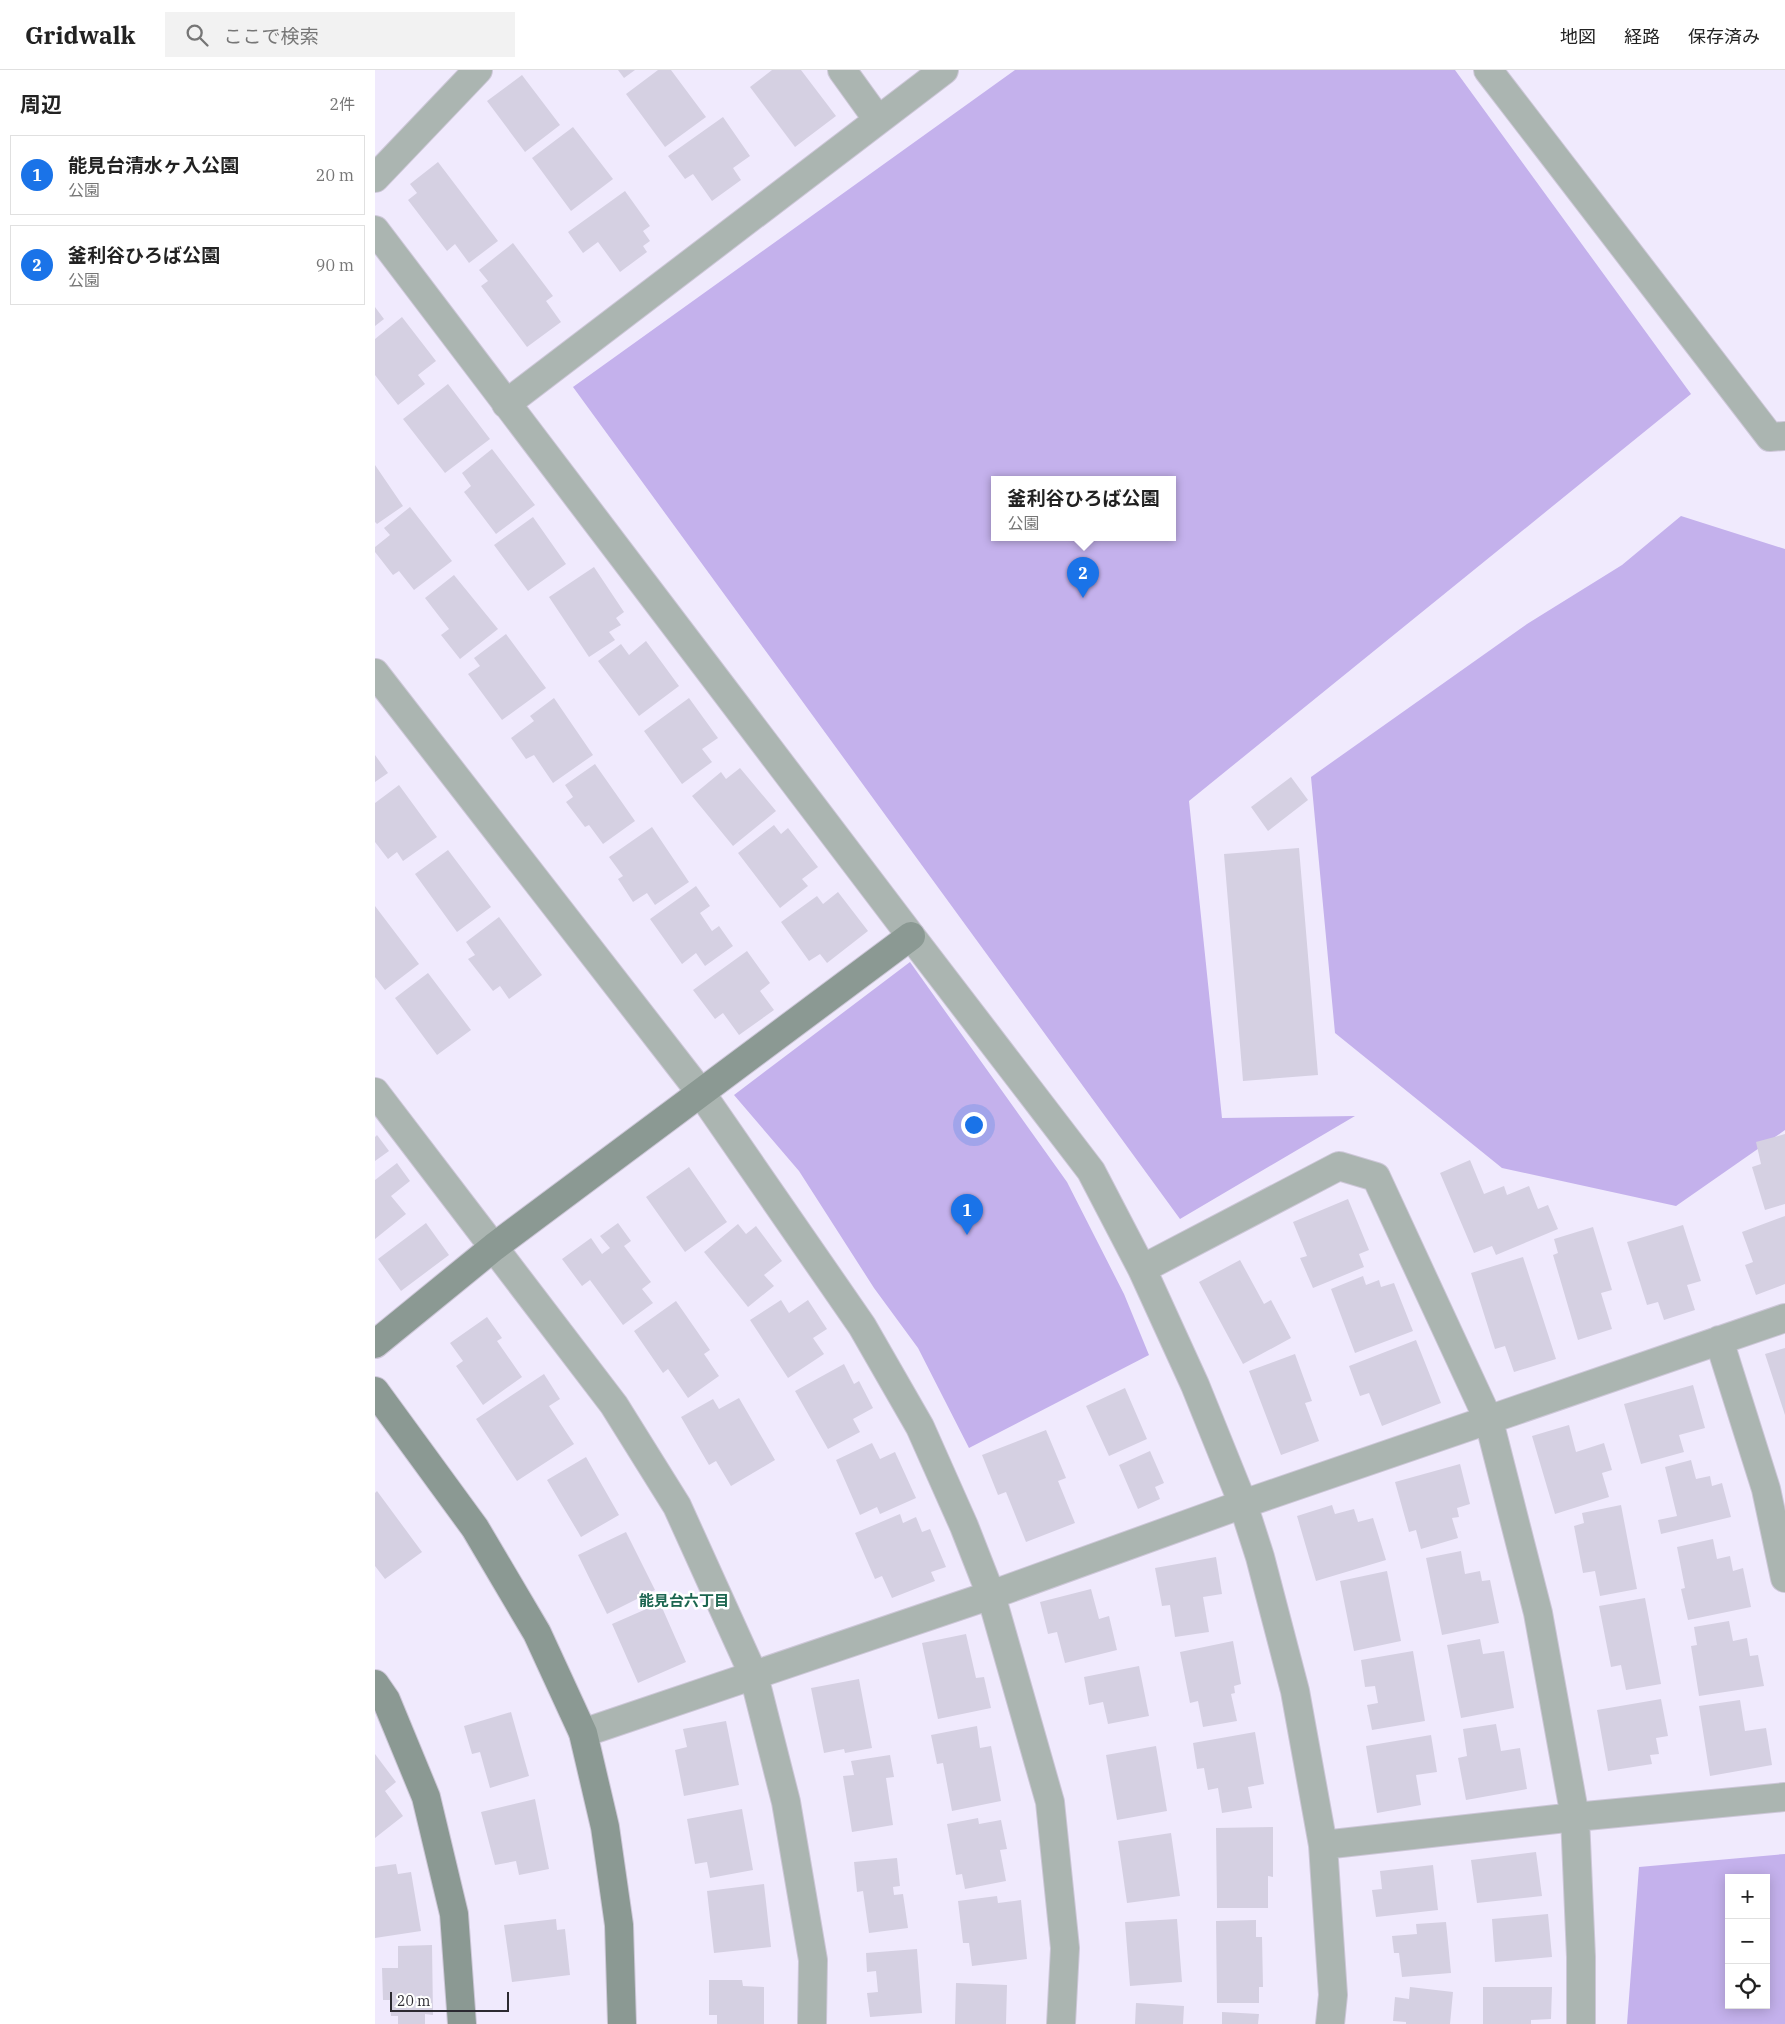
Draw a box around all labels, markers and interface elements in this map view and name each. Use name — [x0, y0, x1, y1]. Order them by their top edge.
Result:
search box — [165, 12, 515, 57]
text: Gridwalk — [25, 19, 135, 51]
icon: search — [183, 21, 211, 49]
text: ここで検索 — [223, 24, 319, 48]
text: 地図 — [1560, 25, 1596, 48]
text: 経路 — [1624, 25, 1660, 48]
text: 保存済み — [1688, 25, 1760, 48]
text: 周辺 — [20, 90, 62, 118]
text: 2件 — [329, 94, 355, 114]
text: 能見台清水ヶ入公園 — [68, 153, 239, 177]
text: 1 — [32, 165, 42, 185]
text: 20 m — [316, 165, 354, 185]
text: 公園 — [68, 180, 100, 200]
text: 釜利谷ひろば公園 — [68, 243, 220, 267]
text: 2 — [32, 255, 42, 275]
text: 90 m — [316, 255, 354, 275]
text: 公園 — [68, 270, 100, 290]
popup — [991, 476, 1176, 541]
text: 釜利谷ひろば公園 — [1007, 486, 1160, 510]
text: 公園 — [1007, 513, 1040, 533]
pin: 2 — [1067, 557, 1099, 598]
your location — [961, 1112, 987, 1138]
pin: 1 — [951, 1194, 983, 1235]
district label: 能見台六丁目 — [639, 1591, 729, 1610]
map controls — [1725, 1874, 1770, 2009]
button: + — [1725, 1874, 1770, 1919]
button: − — [1725, 1919, 1770, 1964]
button: locate — [1725, 1964, 1770, 2009]
scale bar — [390, 1989, 509, 2012]
text: 20 m — [397, 1992, 430, 2010]

